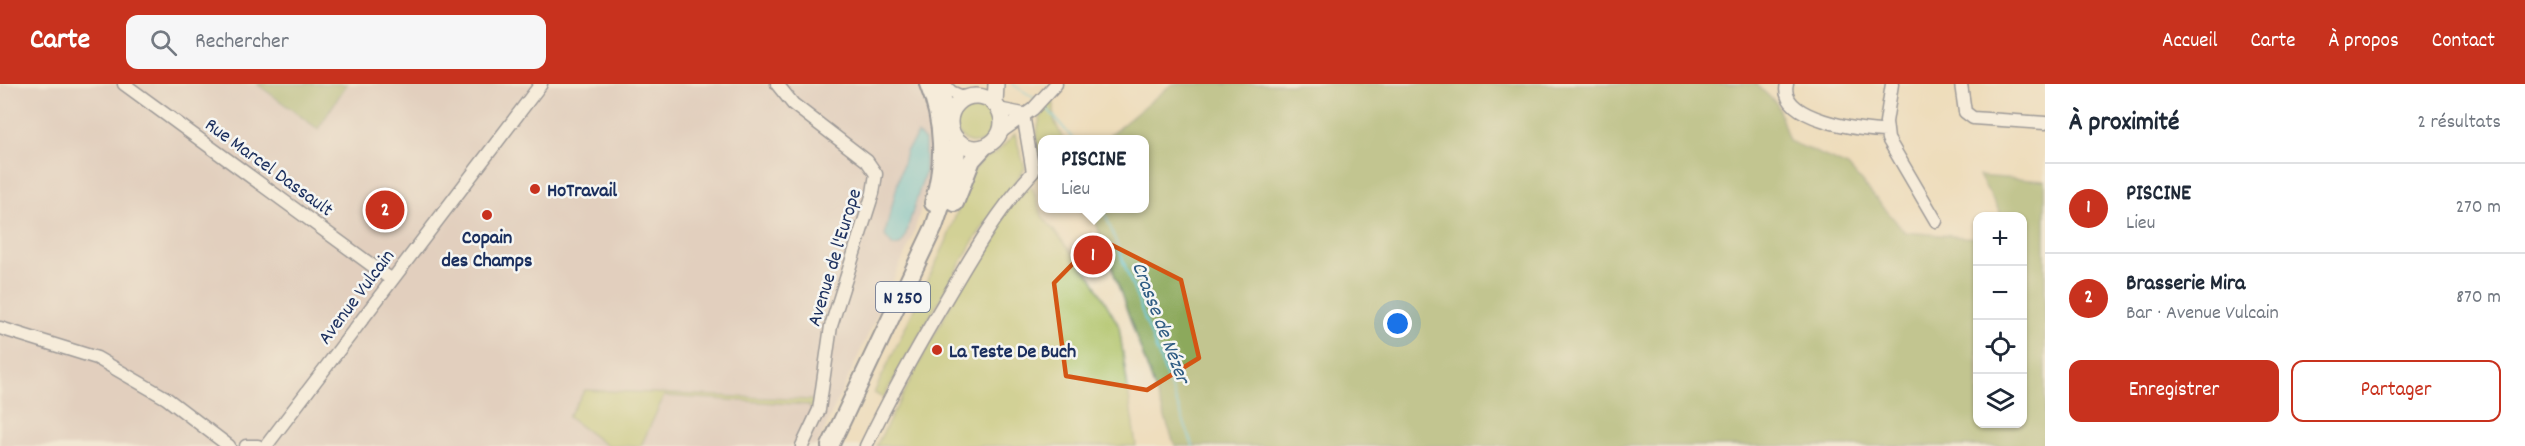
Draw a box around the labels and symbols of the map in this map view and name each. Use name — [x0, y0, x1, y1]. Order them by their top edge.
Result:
street label: Rue Marcel Dassault — [198, 112, 338, 225]
place label: HoTravail — [547, 178, 617, 206]
marker: HoTravail — [528, 182, 542, 196]
street label: Avenue de l'Europe — [802, 185, 870, 330]
pin: 2 — [366, 188, 404, 232]
marker: Copain des Champs — [480, 208, 494, 222]
place label: Copain des Champs — [442, 225, 532, 276]
pin: 1 — [1074, 232, 1112, 278]
street label: Avenue Vulcain — [312, 244, 402, 351]
water label: Crasse de Nézer — [1122, 258, 1197, 390]
road number: N 250 — [876, 282, 930, 312]
your location — [1383, 309, 1412, 338]
place label: La Teste De Buch — [949, 339, 1076, 367]
marker: La Teste De Buch — [930, 343, 944, 357]

